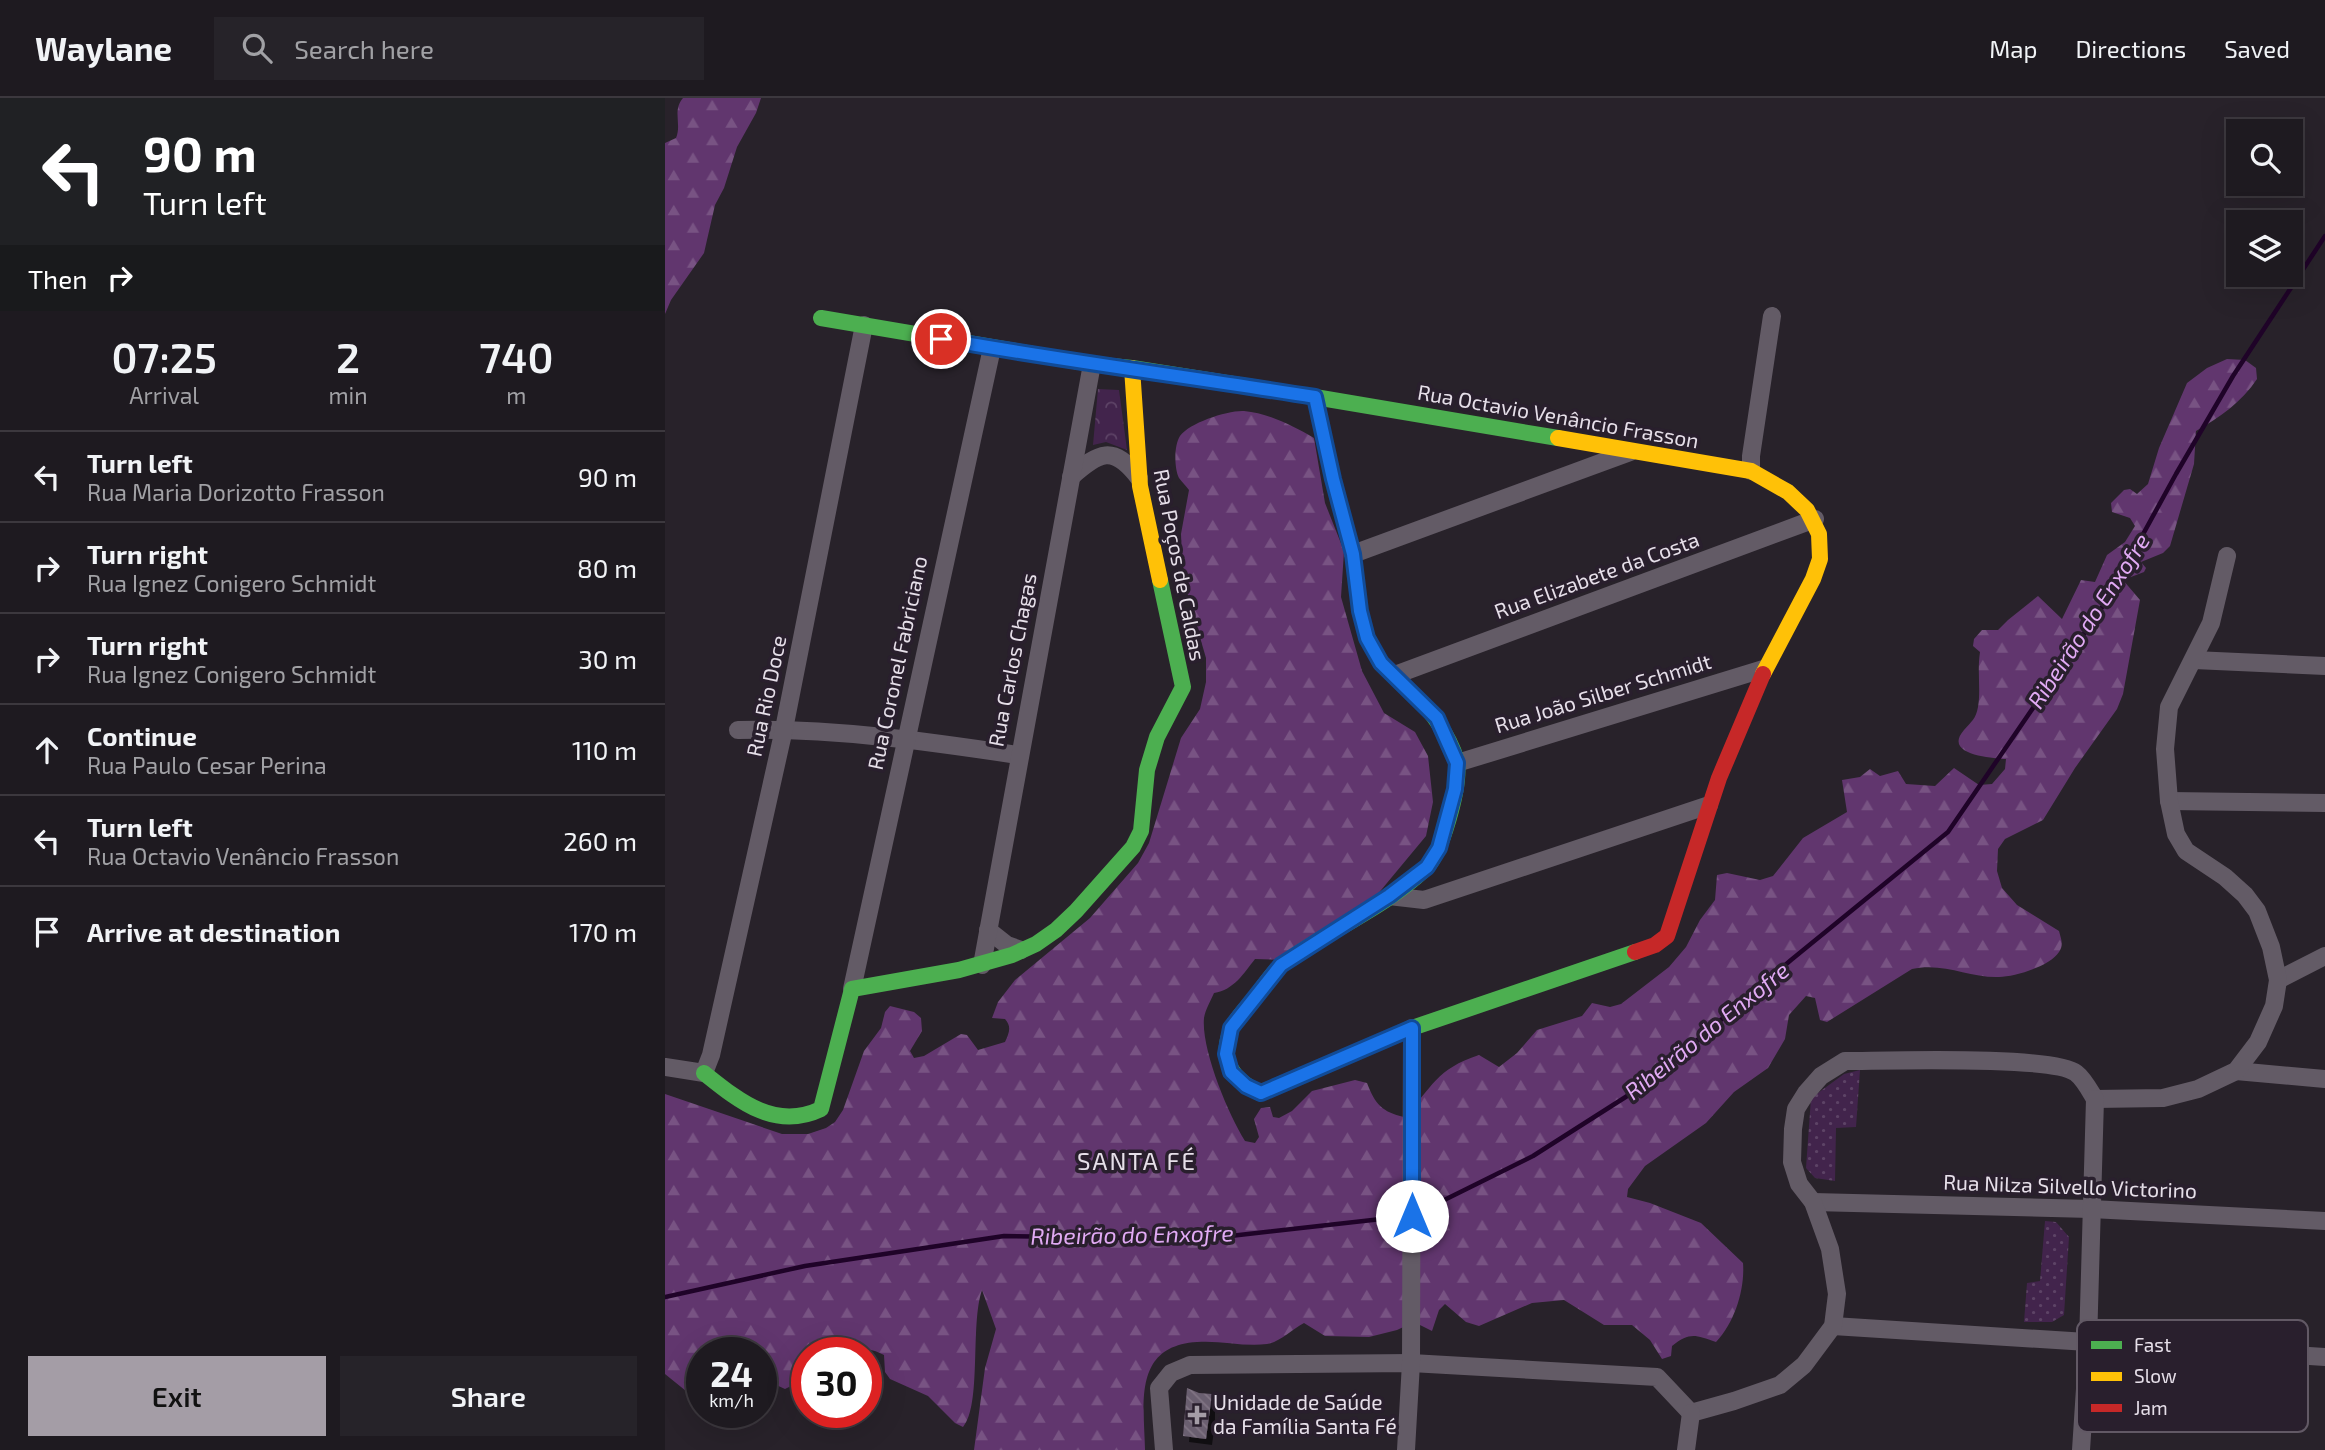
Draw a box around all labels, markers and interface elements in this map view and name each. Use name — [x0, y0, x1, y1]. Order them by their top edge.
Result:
search box — [214, 17, 704, 80]
text: Waylane — [35, 28, 172, 68]
icon: search — [238, 29, 276, 67]
text: Search here — [294, 33, 434, 64]
text: Map — [1989, 34, 2037, 63]
text: Directions — [2075, 34, 2186, 63]
text: Saved — [2224, 34, 2290, 63]
map controls — [2226, 119, 2303, 287]
button: search — [2226, 119, 2303, 196]
text: 90 m — [143, 123, 257, 182]
icon: left — [28, 126, 119, 217]
text: Turn left — [143, 183, 267, 221]
button: layers — [2226, 210, 2303, 287]
icon: right — [101, 259, 139, 297]
text: Then — [28, 263, 87, 294]
pin — [911, 309, 971, 369]
icon: arrive — [922, 320, 960, 358]
text: 07:25 — [112, 331, 217, 381]
text: 2 — [336, 331, 360, 381]
text: 740 — [479, 331, 553, 381]
street label: Rua Octavio Venâncio Frasson — [1416, 378, 1701, 453]
text: Arrival — [129, 381, 199, 409]
text: min — [328, 381, 368, 409]
text: m — [506, 381, 526, 409]
text: Turn left — [87, 447, 193, 478]
icon: left — [28, 458, 66, 496]
text: 90 m — [578, 461, 637, 492]
street label: Rua Poços de Caldas — [1148, 467, 1211, 663]
text: Rua Maria Dorizotto Frasson — [87, 478, 385, 506]
street label: Rua Elizabete da Costa — [1491, 526, 1702, 623]
water label: Ribeirão do Enxofre — [2021, 528, 2155, 713]
text: Turn right — [87, 538, 208, 569]
icon: right — [28, 549, 66, 587]
text: 80 m — [577, 552, 637, 583]
street label: Rua Coronel Fabriciano — [862, 553, 931, 772]
text: Rua Ignez Conigero Schmidt — [87, 569, 376, 597]
street label: Rua Carlos Chagas — [982, 571, 1041, 749]
text: Turn right — [87, 629, 208, 660]
street label: Rua Rio Doce — [740, 633, 791, 759]
icon: right — [28, 640, 66, 678]
text: 30 m — [578, 643, 637, 674]
street label: Rua João Silber Schmidt — [1491, 648, 1714, 737]
text: Rua Ignez Conigero Schmidt — [87, 660, 376, 688]
text: Continue — [87, 720, 197, 751]
icon: ahead — [28, 731, 66, 769]
text: 110 m — [572, 734, 637, 765]
text: Rua Paulo Cesar Perina — [87, 751, 327, 779]
text: Turn left — [87, 811, 193, 842]
icon: left — [28, 822, 66, 860]
text: 260 m — [563, 825, 637, 856]
text: Rua Octavio Venâncio Frasson — [87, 842, 399, 870]
icon: arrive — [28, 913, 66, 951]
text: Arrive at destination — [87, 916, 340, 947]
text: 170 m — [569, 916, 637, 947]
water label: Ribeirão do Enxofre — [1619, 955, 1794, 1105]
district label: SANTA FÉ — [1077, 1146, 1197, 1175]
street label: Rua Nilza Silvello Victorino — [1943, 1169, 2197, 1202]
position arrow — [1375, 1179, 1449, 1253]
water label: Ribeirão do Enxofre — [1030, 1218, 1234, 1250]
legend — [2077, 1320, 2308, 1432]
text: Fast — [2134, 1333, 2171, 1356]
speed limit sign: 30 — [791, 1337, 882, 1428]
text: 24 — [710, 1352, 753, 1394]
button: Exit — [28, 1356, 326, 1436]
button: Share — [340, 1356, 637, 1436]
text: Slow — [2134, 1364, 2177, 1387]
text: km/h — [709, 1389, 754, 1411]
place label: Unidade de Saúde da Família Santa Fé — [1213, 1389, 1397, 1438]
text: Jam — [2134, 1396, 2168, 1419]
marker: Unidade de Saúde da Família Santa Fé — [1187, 1405, 1207, 1425]

